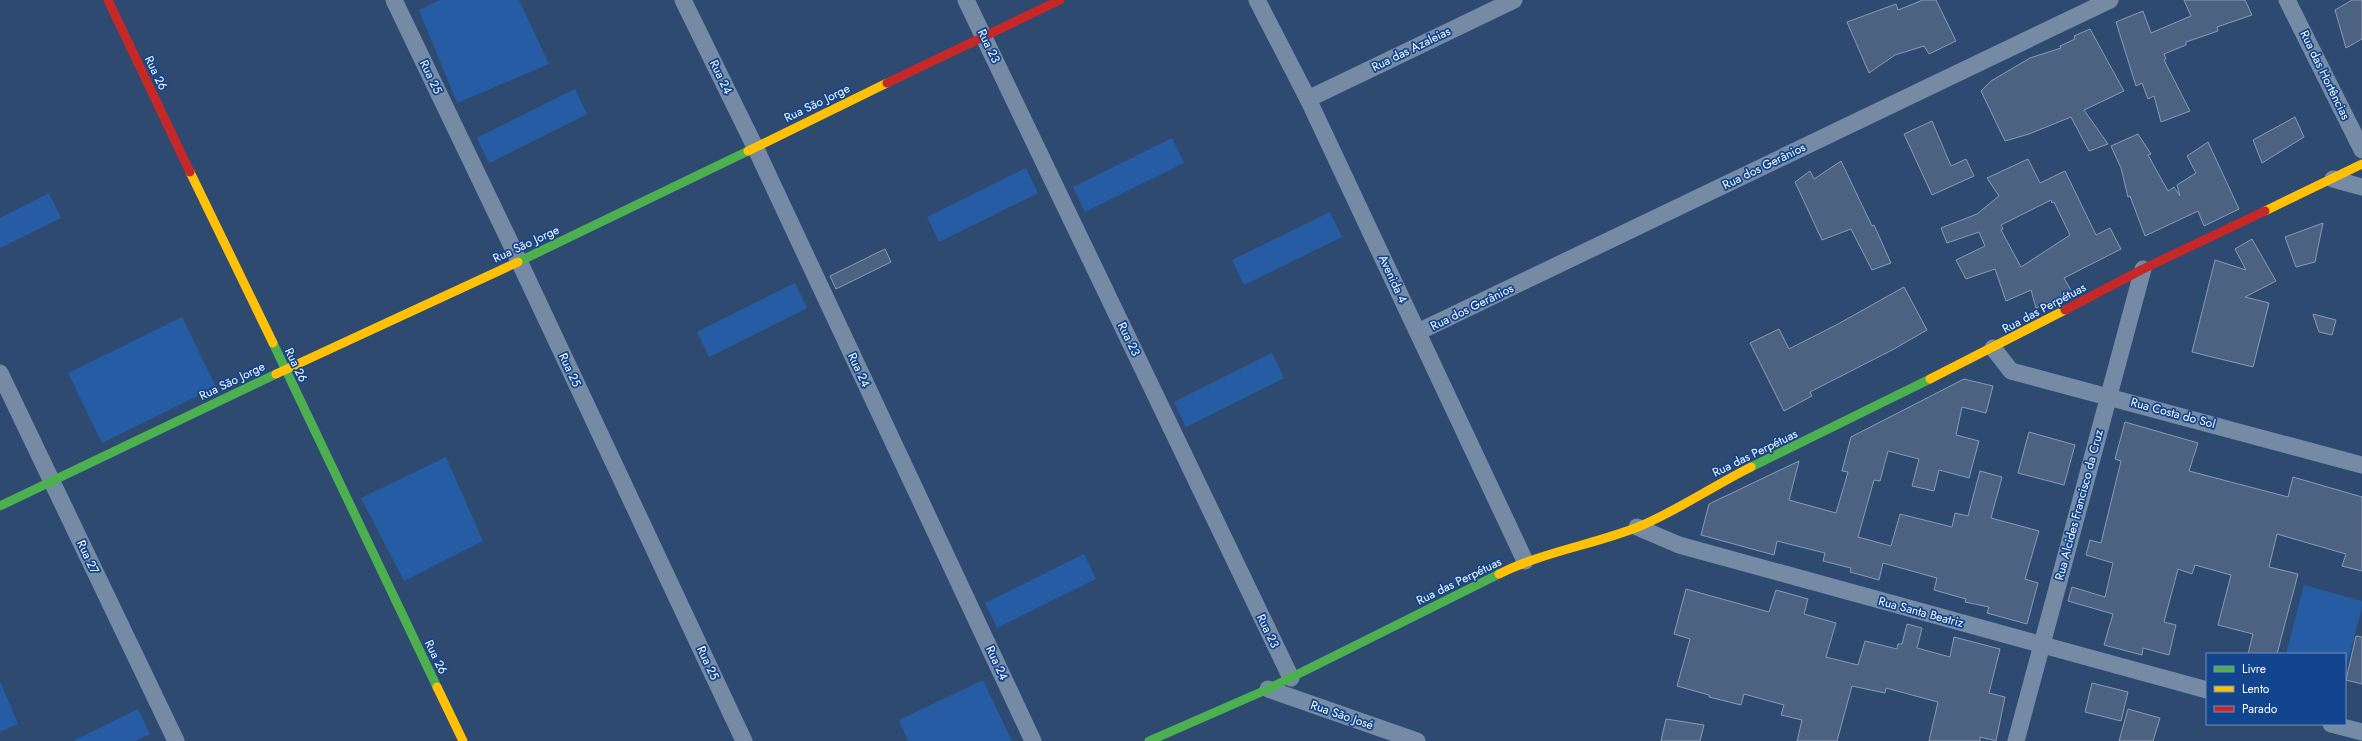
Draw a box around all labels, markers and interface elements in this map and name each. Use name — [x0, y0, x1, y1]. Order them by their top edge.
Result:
street label: Rua das Azaleias — [1368, 22, 1454, 76]
street label: Rua 23 — [973, 26, 1005, 66]
street label: Rua das Hortências — [2296, 27, 2355, 123]
street label: Rua 26 — [140, 53, 172, 93]
street label: Rua 25 — [415, 57, 447, 97]
street label: Rua 24 — [705, 57, 737, 97]
street label: Rua São Jorge — [781, 79, 853, 127]
street label: Rua dos Gerânios — [1719, 138, 1809, 194]
street label: Rua São Jorge — [490, 221, 562, 267]
street label: Avenida 4 — [1374, 252, 1412, 306]
street label: Rua das Perpétuas — [1999, 278, 2089, 338]
street label: Rua dos Gerânios — [1427, 279, 1517, 335]
street label: Rua 23 — [1113, 319, 1145, 359]
street label: Rua 26 — [280, 345, 312, 385]
street label: Rua 25 — [554, 350, 586, 390]
street label: Rua 24 — [843, 350, 875, 390]
street label: Rua São Jorge — [196, 357, 268, 405]
street label: Rua Costa do Sol — [2129, 393, 2217, 433]
street label: Rua das Perpétuas — [1709, 425, 1801, 481]
street label: Rua Alcides Francisco da Cruz — [2050, 427, 2108, 582]
street label: Rua 27 — [72, 537, 104, 578]
street label: Rua das Perpétuas — [1413, 553, 1505, 609]
street label: Rua Santa Beatriz — [1876, 592, 1966, 632]
street label: Rua 23 — [1252, 611, 1284, 651]
street label: Rua 26 — [420, 637, 452, 677]
street label: Rua 25 — [692, 643, 724, 683]
street label: Rua 24 — [981, 643, 1013, 683]
legend — [2206, 653, 2346, 725]
text: Livre — [2242, 660, 2266, 678]
text: Lento — [2242, 680, 2270, 698]
street label: Rua São José — [1308, 696, 1376, 734]
text: Parado — [2242, 700, 2278, 718]

